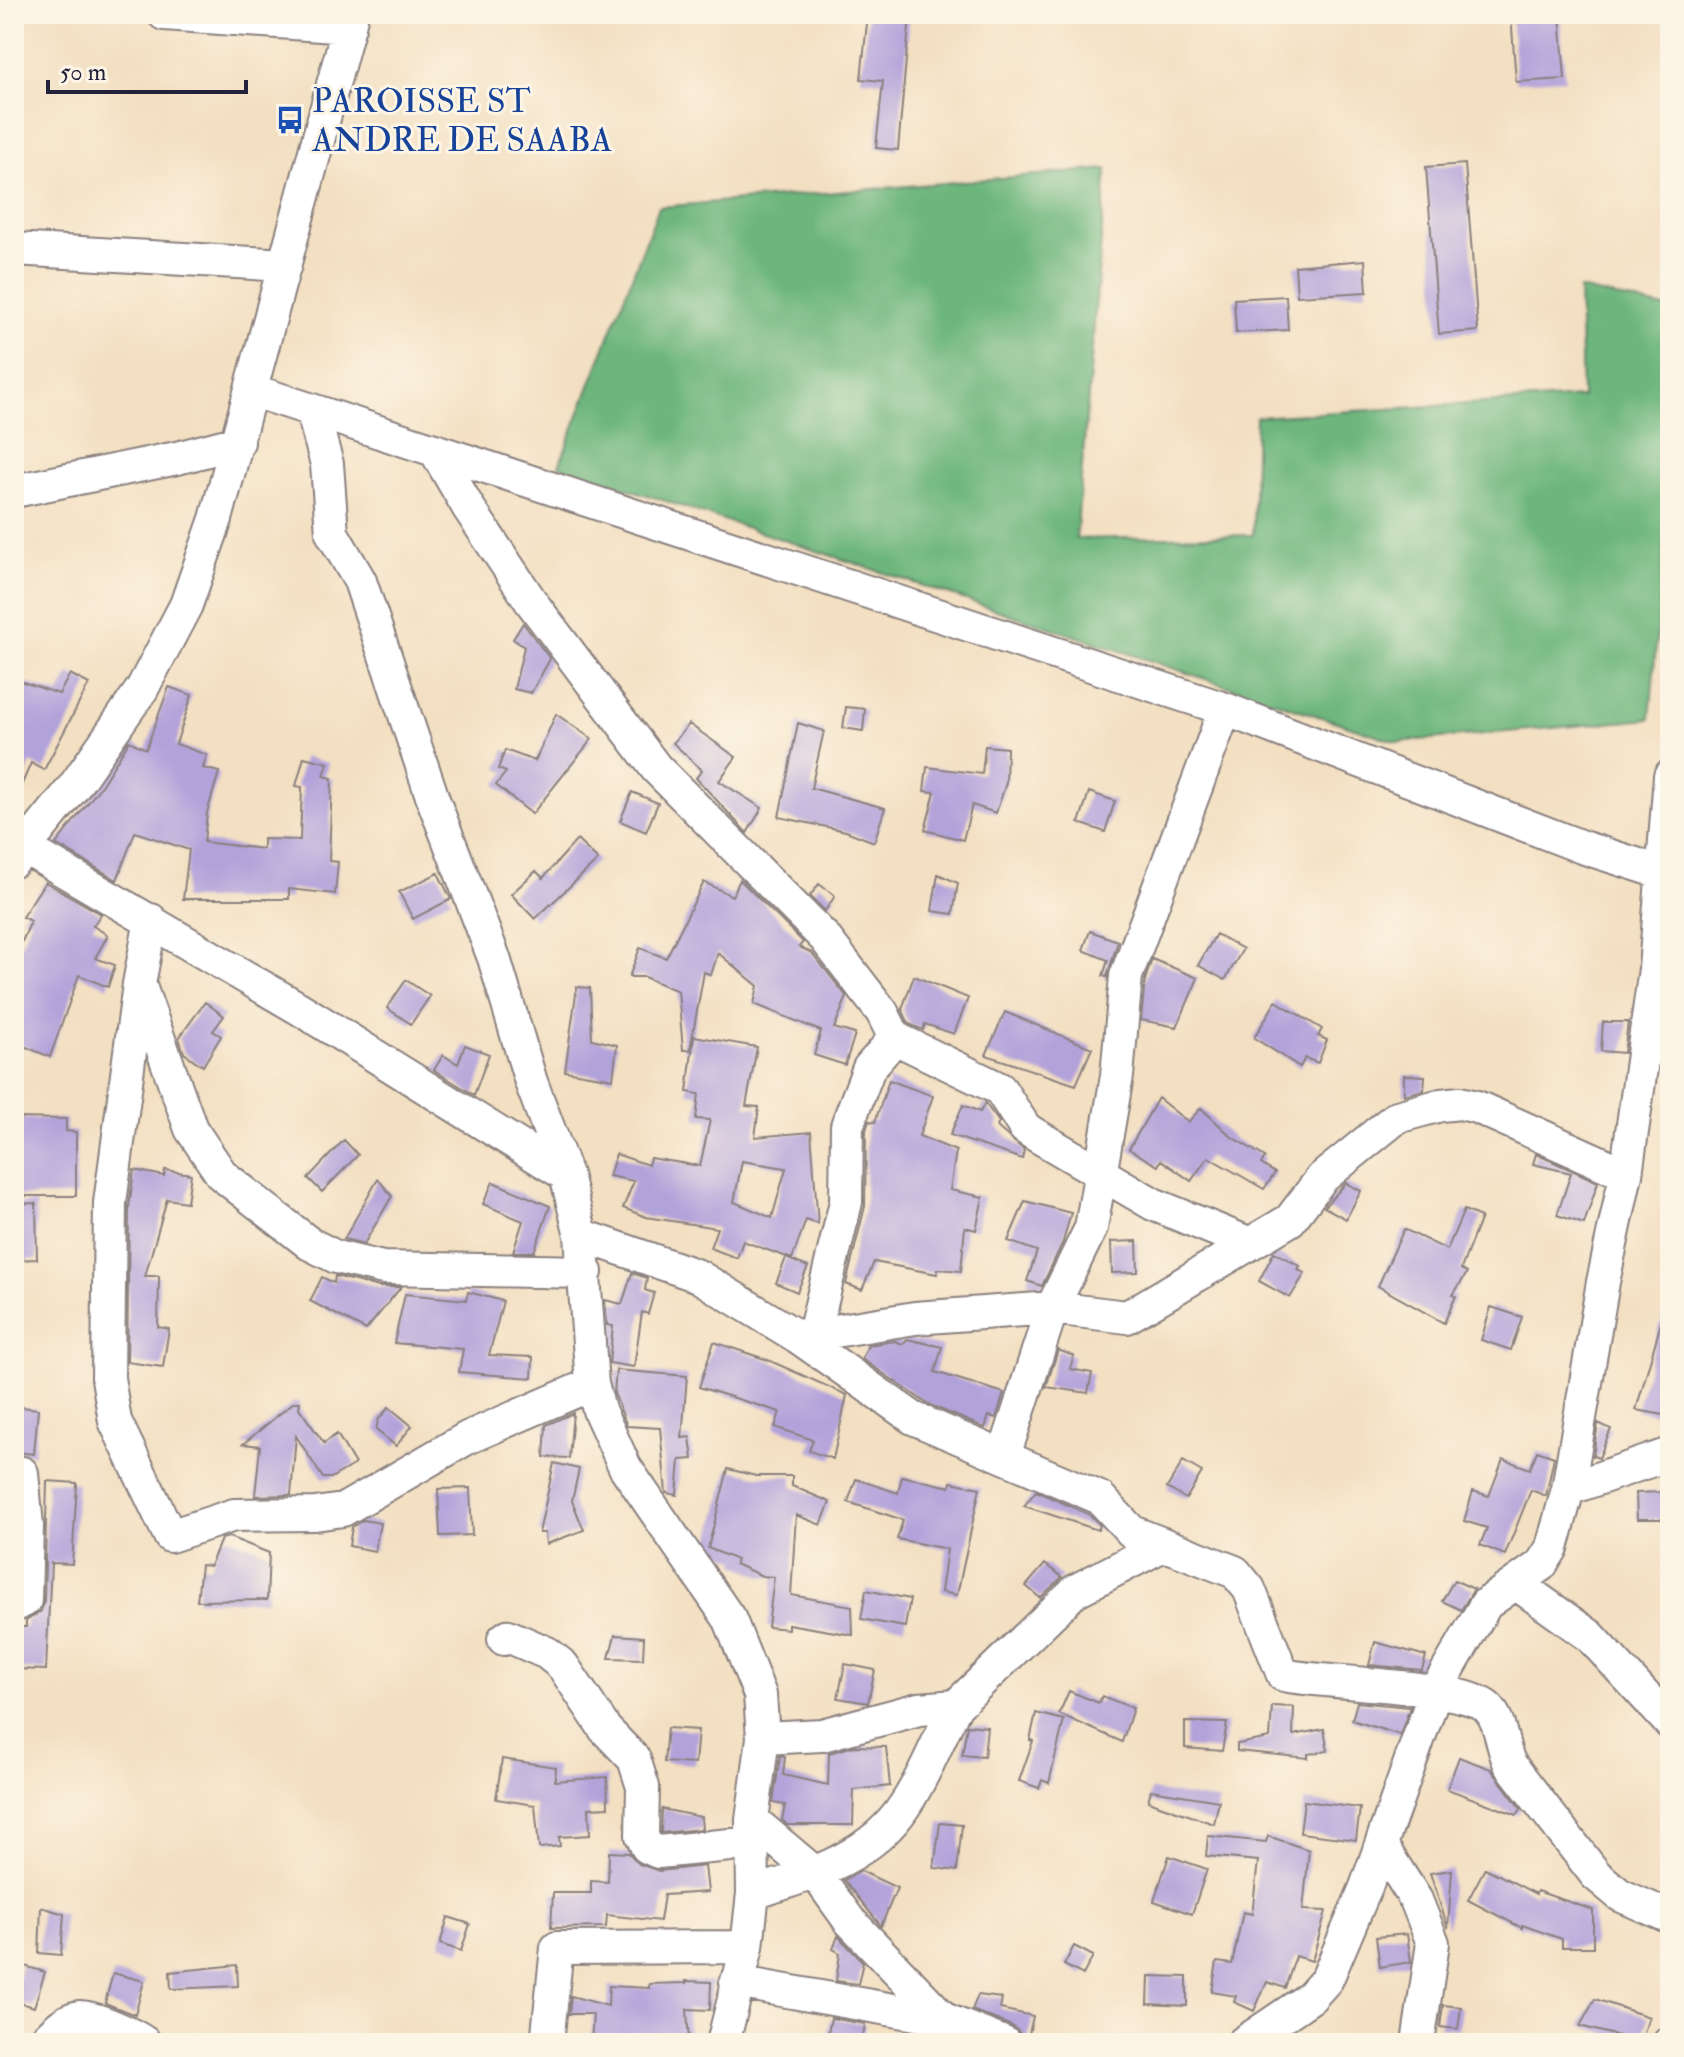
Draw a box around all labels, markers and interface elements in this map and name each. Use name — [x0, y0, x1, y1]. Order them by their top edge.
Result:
scale bar — [48, 44, 246, 94]
text: 50 m — [60, 57, 107, 88]
place label: PAROISSE ST ANDRE DE SAABA — [311, 80, 613, 162]
bus stop icon: PAROISSE ST ANDRE DE SAABA — [275, 105, 305, 135]

